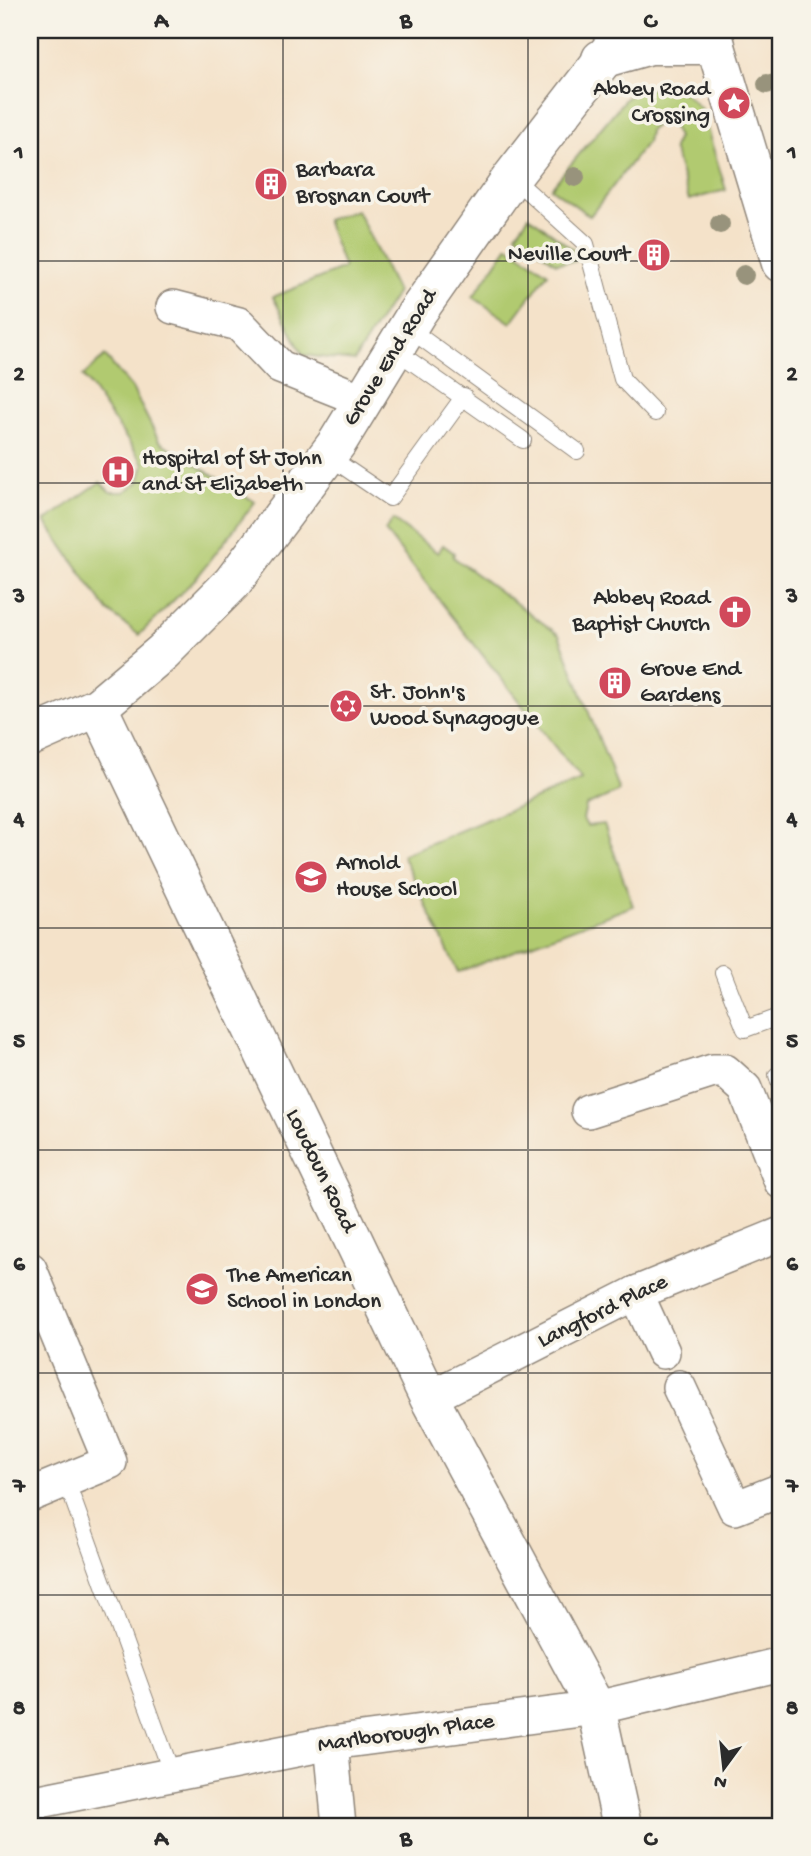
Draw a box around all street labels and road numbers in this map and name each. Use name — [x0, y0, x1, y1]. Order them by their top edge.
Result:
street label: Grove End Road — [338, 283, 445, 432]
street label: Loudoun Road — [279, 1105, 362, 1238]
street label: Langford Place — [534, 1268, 673, 1355]
street label: Marlborough Place — [316, 1708, 497, 1760]

